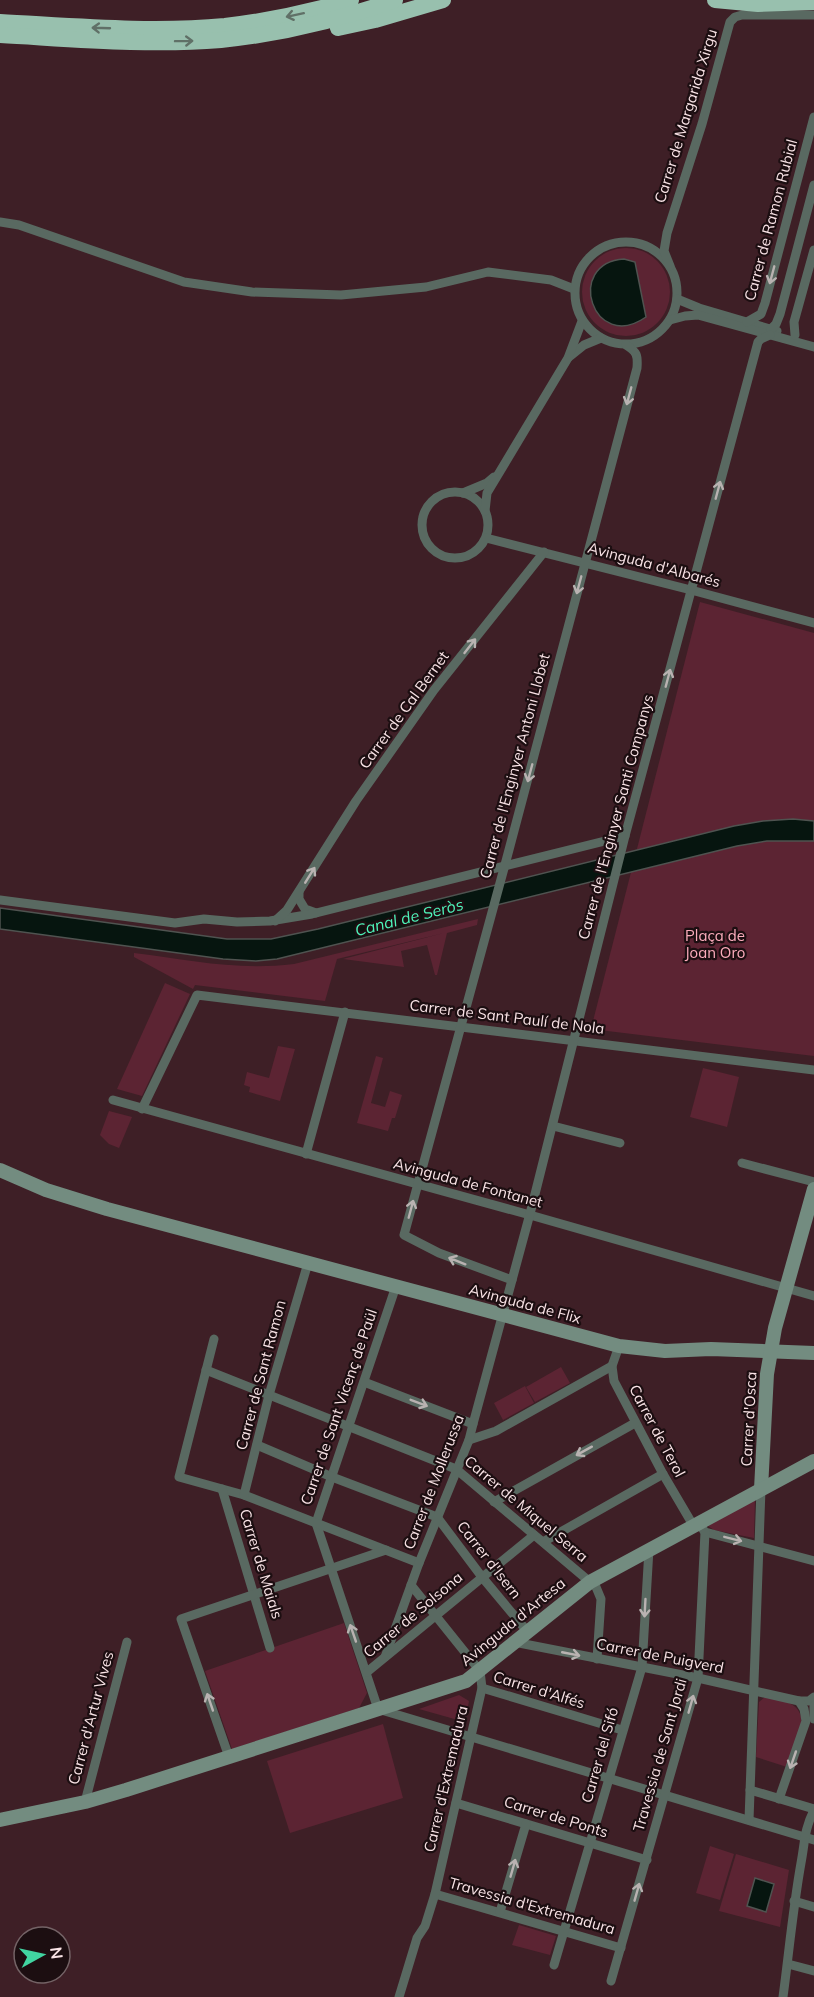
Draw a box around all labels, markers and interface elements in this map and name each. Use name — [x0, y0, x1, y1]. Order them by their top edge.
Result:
one-way arrow — [285, 9, 304, 21]
one-way arrow — [91, 22, 111, 33]
street label: Carrer de Margarida Xirgu — [650, 27, 721, 205]
one-way arrow — [174, 36, 194, 47]
street label: Carrer de Ramon Rubial — [740, 137, 801, 303]
one-way arrow — [766, 265, 778, 284]
one-way arrow — [623, 386, 635, 405]
one-way arrow — [713, 481, 724, 500]
street label: Avinguda d'Albarés — [586, 538, 722, 591]
one-way arrow — [573, 575, 585, 594]
one-way arrow — [463, 638, 476, 654]
street label: Carrer de Cal Bernet — [354, 647, 453, 772]
street label: Carrer de l'Enginyer Antoni Llobet — [475, 651, 554, 880]
one-way arrow — [662, 669, 674, 688]
street label: Carrer de l'Enginyer Santi Companys — [574, 692, 657, 941]
one-way arrow — [523, 763, 535, 782]
one-way arrow — [305, 867, 317, 884]
water label: Canal de Seròs — [353, 894, 465, 940]
park label: Plaça de Joan Oro — [685, 926, 745, 962]
street label: Carrer de Sant Paulí de Nola — [409, 995, 606, 1038]
street label: Avinguda de Fontanet — [391, 1153, 545, 1212]
one-way arrow — [406, 1200, 417, 1219]
one-way arrow — [449, 1255, 467, 1266]
street label: Avinguda de Flix — [467, 1279, 583, 1328]
street label: Carrer de Sant Ramon — [231, 1298, 290, 1452]
street label: Carrer de Sant Vicenç de Paül — [296, 1306, 381, 1507]
street label: Carrer d'Osca — [737, 1371, 760, 1467]
street label: Carrer de Terol — [625, 1381, 690, 1480]
one-way arrow — [409, 1399, 427, 1410]
street label: Carrer de Mollerussa — [399, 1412, 468, 1552]
one-way arrow — [576, 1445, 593, 1457]
street label: Carrer de Miquel Serra — [461, 1451, 592, 1566]
street label: Carrer de Maials — [236, 1507, 287, 1621]
street label: Carrer d'Isern — [453, 1517, 526, 1602]
one-way arrow — [723, 1533, 742, 1545]
street label: Carrer de Solsona — [359, 1568, 466, 1662]
street label: Avinguda d'Artesa — [456, 1573, 569, 1670]
one-way arrow — [640, 1597, 651, 1617]
one-way arrow — [347, 1624, 358, 1643]
street label: Carrer de Puigverd — [595, 1634, 726, 1677]
one-way arrow — [562, 1648, 581, 1660]
street label: Carrer d'Artur Vives — [64, 1649, 117, 1787]
street label: Carrer d'Alfés — [491, 1667, 587, 1712]
street label: Travessia de Sant Jordi — [629, 1676, 690, 1834]
one-way arrow — [203, 1693, 214, 1712]
one-way arrow — [685, 1695, 697, 1714]
street label: Carrer d'Extremadura — [419, 1704, 472, 1854]
street label: Carrer del Sifó — [577, 1705, 622, 1805]
one-way arrow — [786, 1750, 797, 1769]
street label: Carrer de Ponts — [502, 1792, 611, 1841]
one-way arrow — [508, 1859, 519, 1878]
street label: Travessia d'Extremadura — [447, 1873, 617, 1938]
one-way arrow — [632, 1883, 643, 1902]
north arrow — [12, 1925, 72, 1985]
text: N — [46, 1946, 68, 1960]

